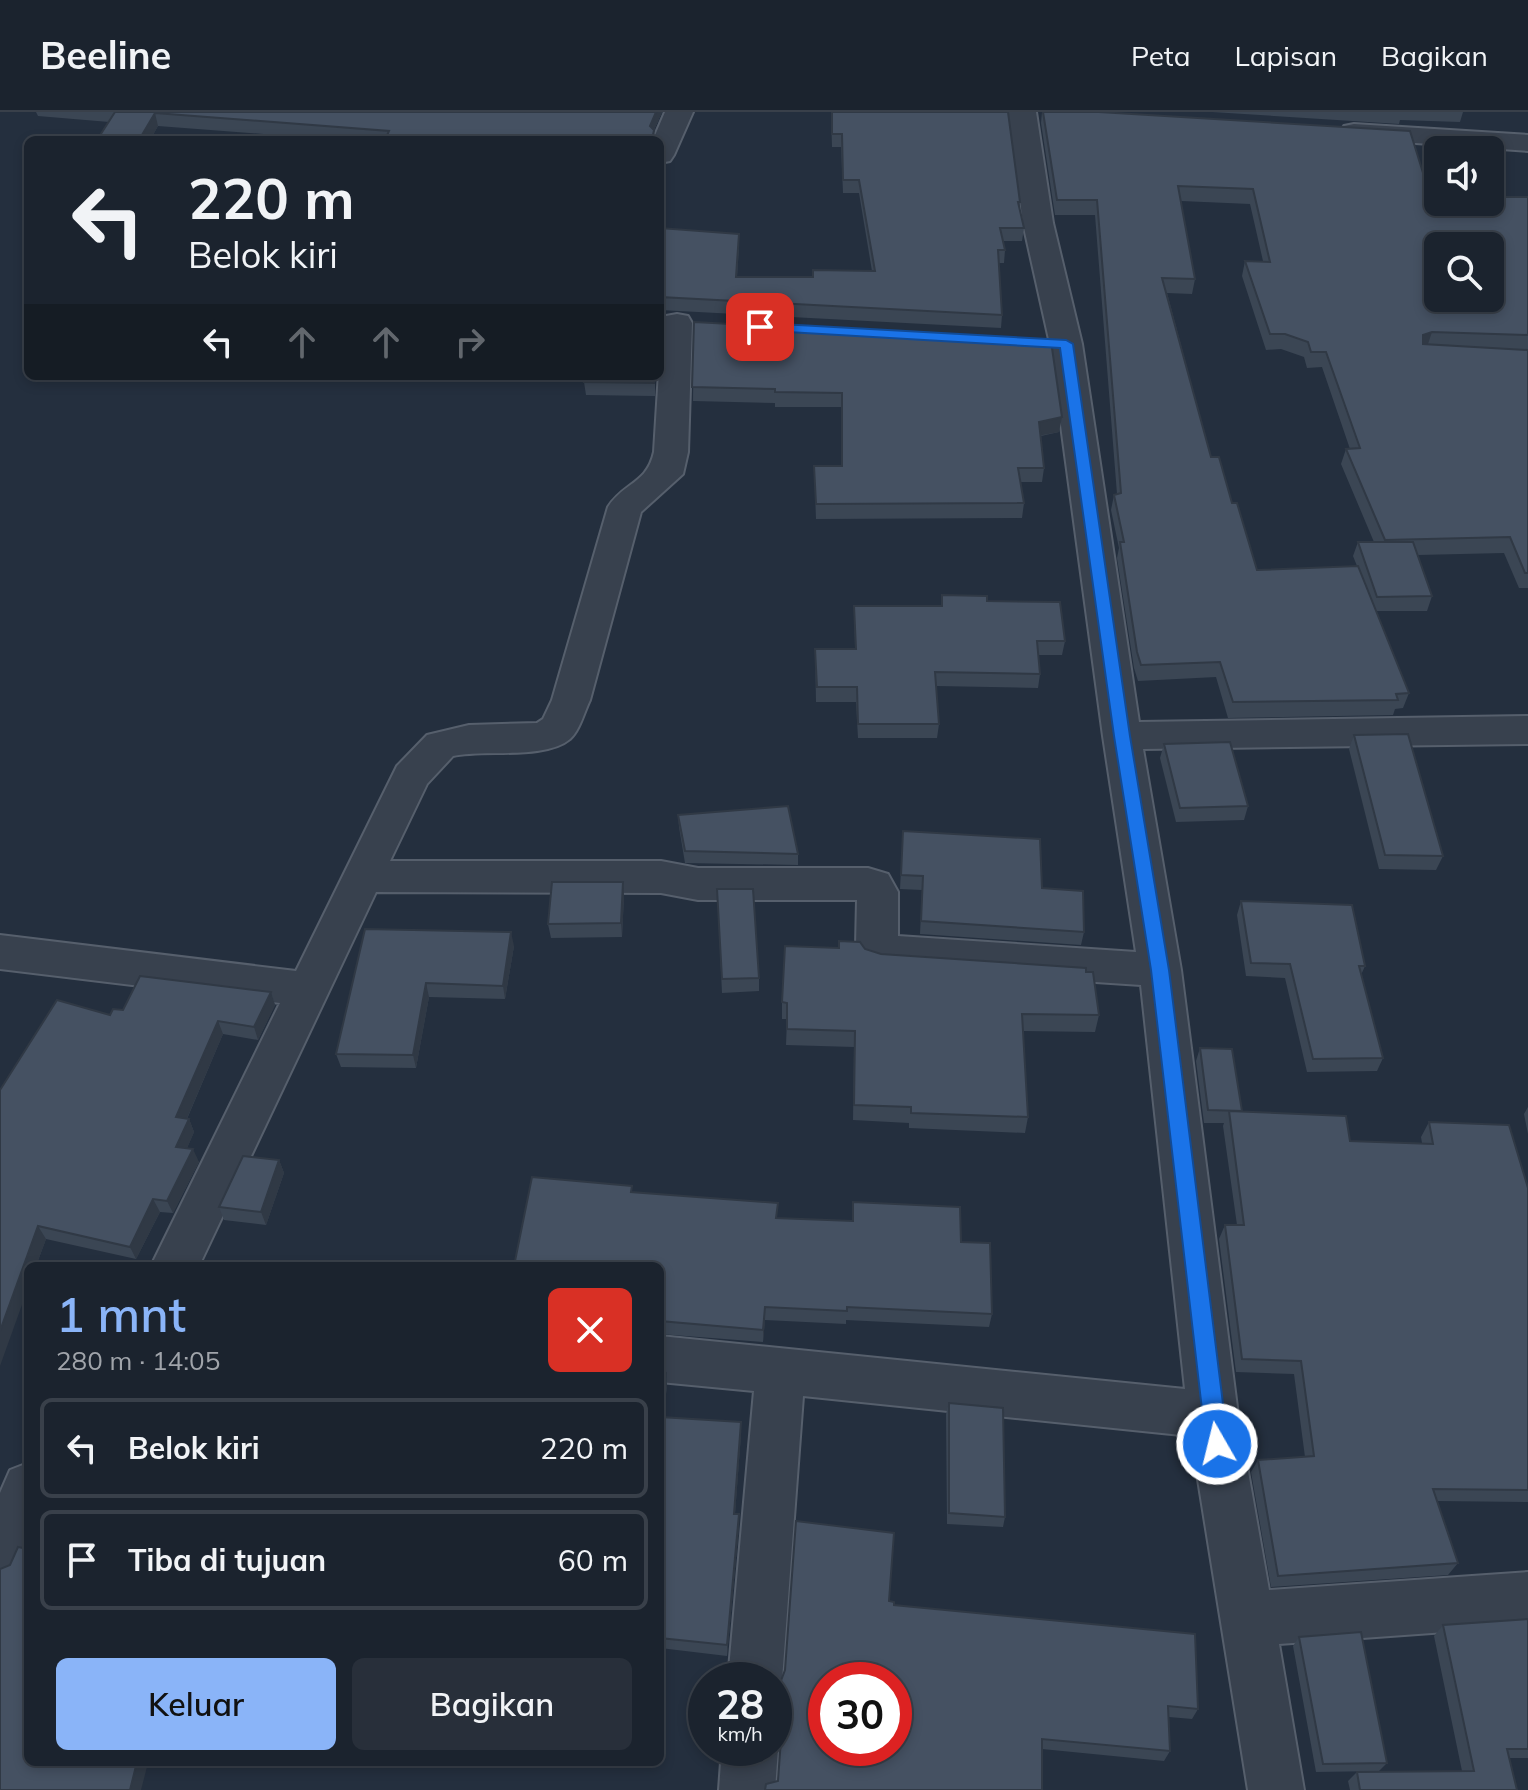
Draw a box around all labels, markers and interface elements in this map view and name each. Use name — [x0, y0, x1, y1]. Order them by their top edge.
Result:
text: Beeline — [40, 31, 171, 79]
text: Peta — [1131, 38, 1190, 73]
text: Lapisan — [1234, 38, 1337, 73]
text: Bagikan — [1381, 38, 1488, 73]
map controls — [1424, 136, 1504, 312]
button: sound — [1424, 136, 1504, 216]
text: 220 m — [188, 163, 355, 233]
icon: left — [56, 168, 160, 272]
text: Belok kiri — [188, 232, 338, 277]
button: search — [1424, 232, 1504, 312]
pin — [726, 293, 794, 361]
icon: arrive — [738, 305, 782, 349]
icon: left — [196, 320, 240, 364]
icon: ahead — [280, 320, 324, 364]
icon: ahead — [364, 320, 408, 364]
icon: right — [448, 320, 492, 364]
text: 1 mnt — [56, 1284, 186, 1344]
button: close — [548, 1288, 632, 1372]
text: 280 m · 14:05 — [56, 1344, 220, 1377]
position arrow — [1175, 1402, 1259, 1486]
icon: left — [60, 1426, 104, 1470]
text: Belok kiri — [128, 1429, 260, 1467]
text: 220 m — [540, 1429, 628, 1467]
icon: arrive — [60, 1538, 104, 1582]
text: Tiba di tujuan — [128, 1541, 326, 1579]
text: 60 m — [558, 1541, 628, 1579]
button: Keluar — [56, 1658, 336, 1750]
button: Bagikan — [352, 1658, 632, 1750]
speed limit sign: 30 — [808, 1662, 912, 1766]
text: 28 — [716, 1679, 764, 1729]
text: km/h — [717, 1721, 763, 1746]

